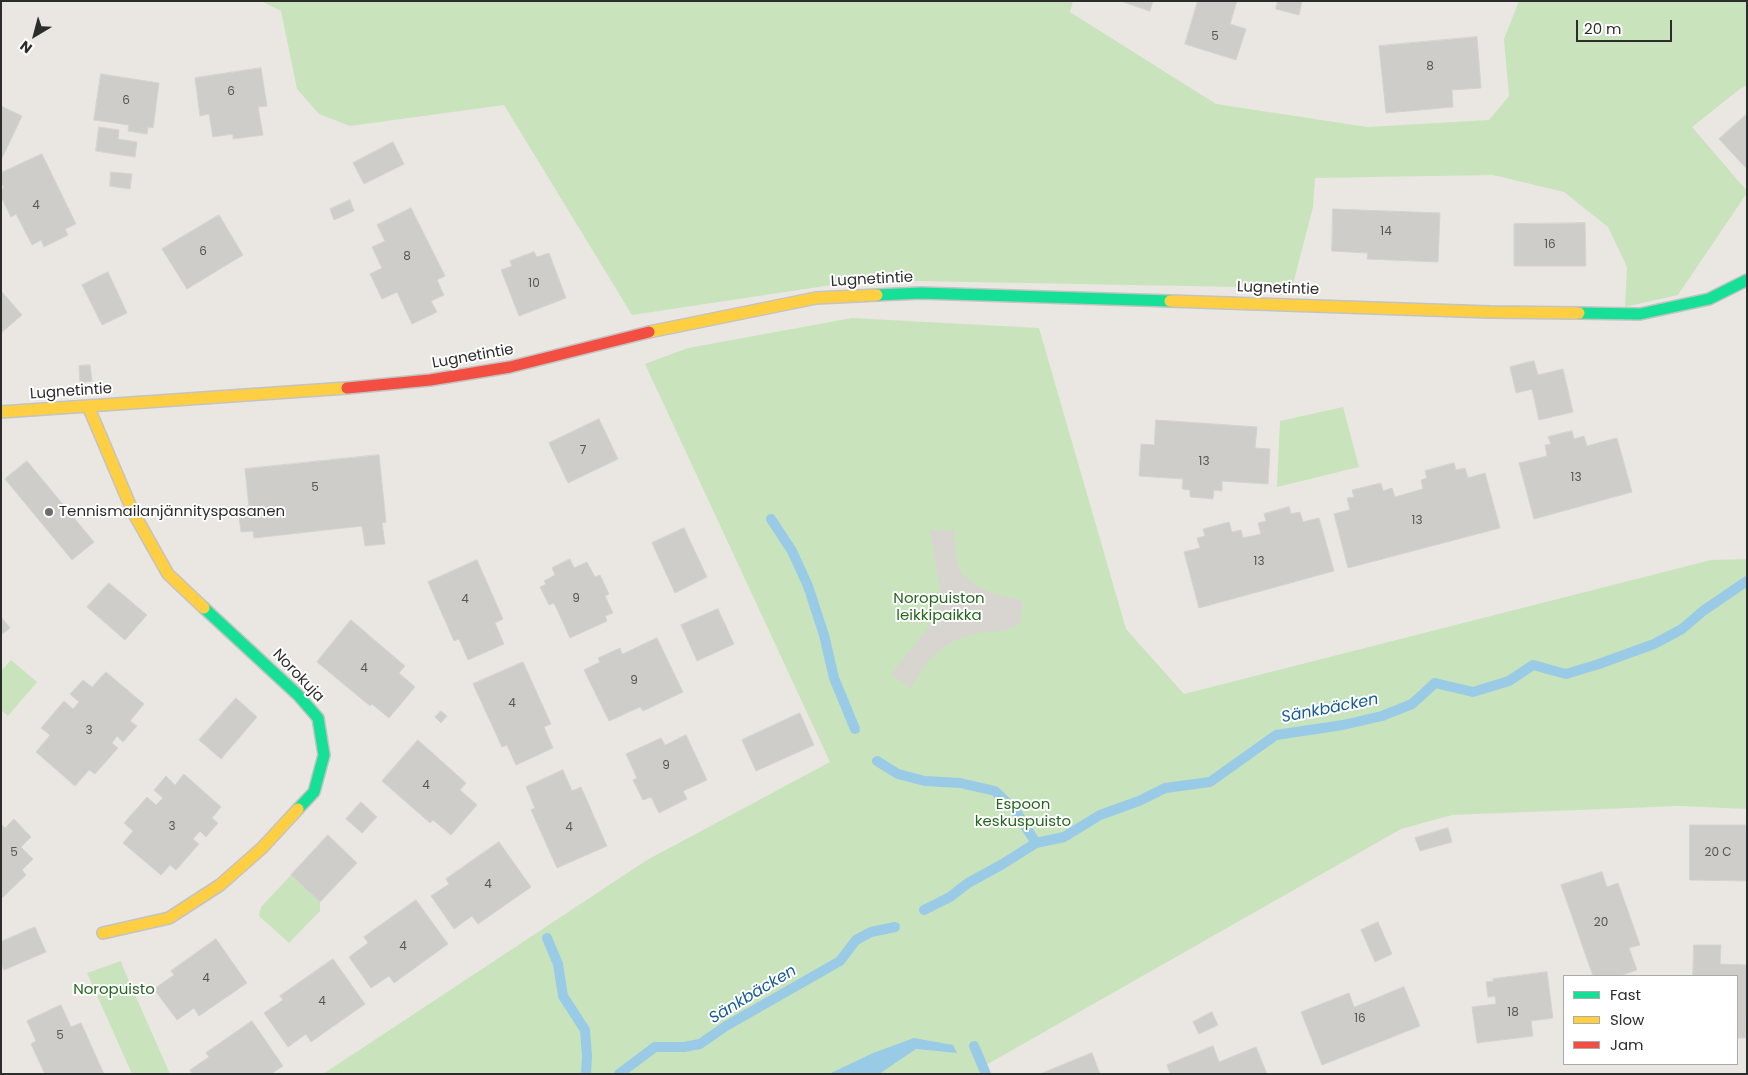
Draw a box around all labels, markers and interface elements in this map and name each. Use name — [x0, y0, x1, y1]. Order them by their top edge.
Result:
north arrow — [10, 10, 60, 60]
scale bar — [1578, 10, 1674, 42]
text: 20 m — [1584, 18, 1622, 39]
house number: 5 — [1211, 30, 1219, 44]
text: N — [16, 36, 36, 58]
house number: 8 — [1426, 60, 1434, 74]
house number: 6 — [227, 85, 235, 99]
house number: 6 — [122, 94, 130, 108]
house number: 4 — [32, 199, 40, 213]
house number: 14 — [1380, 225, 1392, 239]
house number: 16 — [1544, 238, 1556, 252]
house number: 6 — [199, 245, 207, 259]
house number: 8 — [403, 250, 411, 264]
street label: Lugnetintie — [830, 269, 914, 291]
house number: 10 — [528, 277, 540, 291]
street label: Lugnetintie — [1237, 279, 1319, 299]
street label: Lugnetintie — [431, 341, 515, 373]
street label: Lugnetintie — [29, 380, 113, 404]
house number: 7 — [580, 444, 586, 458]
house number: 13 — [1199, 455, 1209, 469]
house number: 13 — [1571, 471, 1581, 485]
house number: 5 — [311, 481, 319, 495]
place label: Tennismailanjännityspasanen — [59, 503, 285, 521]
marker: Tennismailanjännityspasanen — [43, 506, 55, 518]
house number: 13 — [1412, 514, 1422, 528]
house number: 13 — [1254, 555, 1264, 569]
park label: Noropuiston leikkipaikka — [893, 590, 985, 625]
house number: 9 — [572, 592, 580, 606]
house number: 4 — [461, 593, 469, 607]
street label: Norokuja — [268, 646, 328, 706]
house number: 4 — [360, 662, 368, 676]
house number: 9 — [630, 674, 638, 688]
water label: Sänkbäcken — [1280, 690, 1380, 728]
house number: 4 — [508, 697, 516, 711]
house number: 3 — [85, 724, 93, 738]
house number: 9 — [662, 759, 670, 773]
house number: 4 — [422, 779, 430, 793]
park label: Espoon keskuspuisto — [975, 796, 1071, 831]
house number: 3 — [168, 820, 176, 834]
house number: 4 — [565, 821, 573, 835]
house number: 5 — [10, 846, 18, 860]
house number: 20 C — [1705, 846, 1731, 860]
house number: 4 — [484, 878, 492, 892]
house number: 20 — [1594, 916, 1608, 930]
house number: 4 — [399, 940, 407, 954]
water label: Sänkbäcken — [706, 961, 800, 1029]
house number: 4 — [202, 972, 210, 986]
legend — [1563, 975, 1738, 1065]
park label: Noropuisto — [73, 981, 155, 999]
text: Fast — [1610, 984, 1641, 1005]
house number: 4 — [318, 995, 326, 1009]
house number: 18 — [1507, 1006, 1519, 1020]
text: Slow — [1610, 1009, 1644, 1030]
house number: 16 — [1354, 1012, 1366, 1026]
house number: 5 — [56, 1029, 64, 1043]
text: Jam — [1610, 1034, 1644, 1055]

